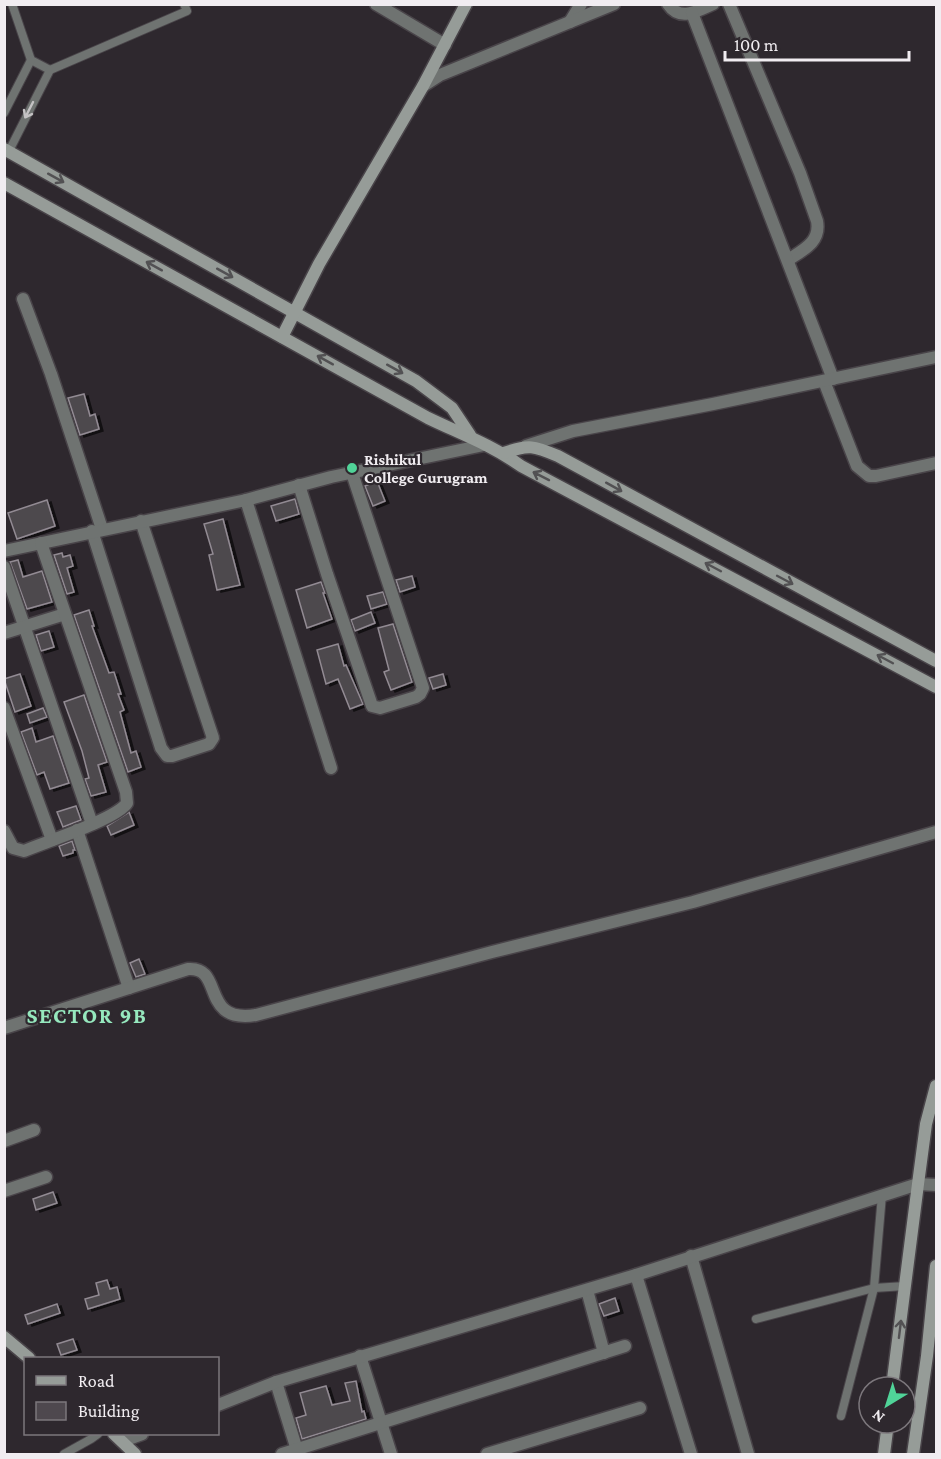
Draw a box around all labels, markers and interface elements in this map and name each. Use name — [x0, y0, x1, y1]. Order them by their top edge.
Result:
scale bar — [725, 24, 910, 62]
text: 100 m — [734, 35, 779, 55]
one-way arrow — [23, 101, 35, 119]
one-way arrow — [46, 173, 64, 184]
one-way arrow — [146, 260, 163, 272]
one-way arrow — [217, 268, 234, 280]
one-way arrow — [316, 354, 334, 365]
one-way arrow — [386, 363, 403, 375]
place label: Rishikul College Gurugram — [364, 451, 488, 486]
marker: Rishikul College Gurugram — [345, 461, 359, 475]
one-way arrow — [532, 470, 550, 481]
one-way arrow — [605, 481, 622, 493]
one-way arrow — [705, 561, 722, 573]
one-way arrow — [776, 574, 793, 586]
one-way arrow — [877, 653, 894, 665]
district label: SECTOR 9B — [27, 1003, 147, 1028]
one-way arrow — [894, 1320, 905, 1339]
legend — [24, 1357, 219, 1435]
text: Road — [78, 1371, 115, 1391]
north arrow — [857, 1375, 917, 1435]
text: Building — [78, 1401, 140, 1421]
text: N — [868, 1406, 888, 1426]

